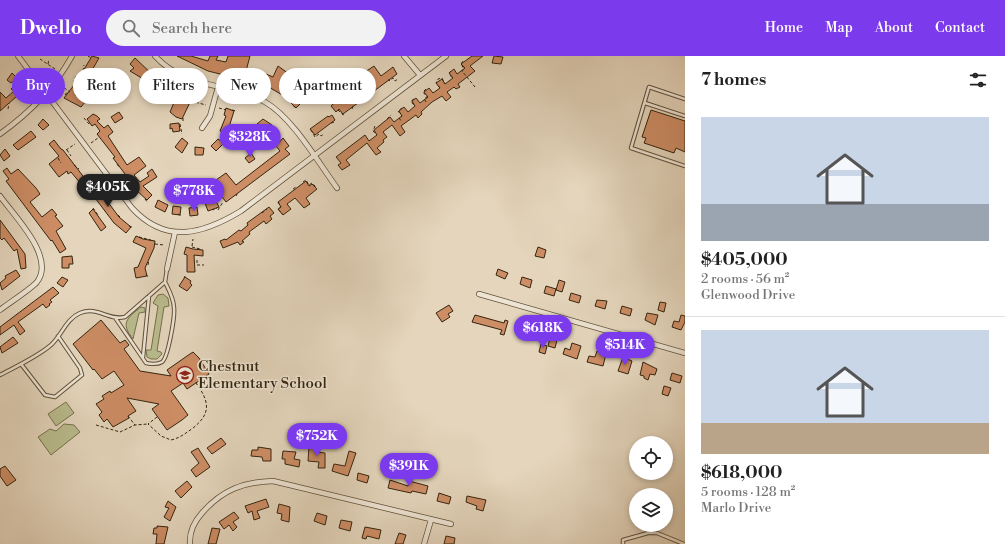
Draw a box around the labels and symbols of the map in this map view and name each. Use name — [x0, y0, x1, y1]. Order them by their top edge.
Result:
pin: $328K — [222, 124, 278, 158]
pin: $405K — [80, 174, 136, 208]
pin: $778K — [166, 178, 222, 212]
pin: $618K — [515, 315, 571, 349]
pin: $514K — [597, 332, 653, 366]
place label: Chestnut Elementary School — [198, 357, 327, 393]
school or university icon: Chestnut Elementary School — [175, 365, 195, 385]
pin: $752K — [289, 423, 345, 457]
pin: $391K — [381, 453, 437, 487]

